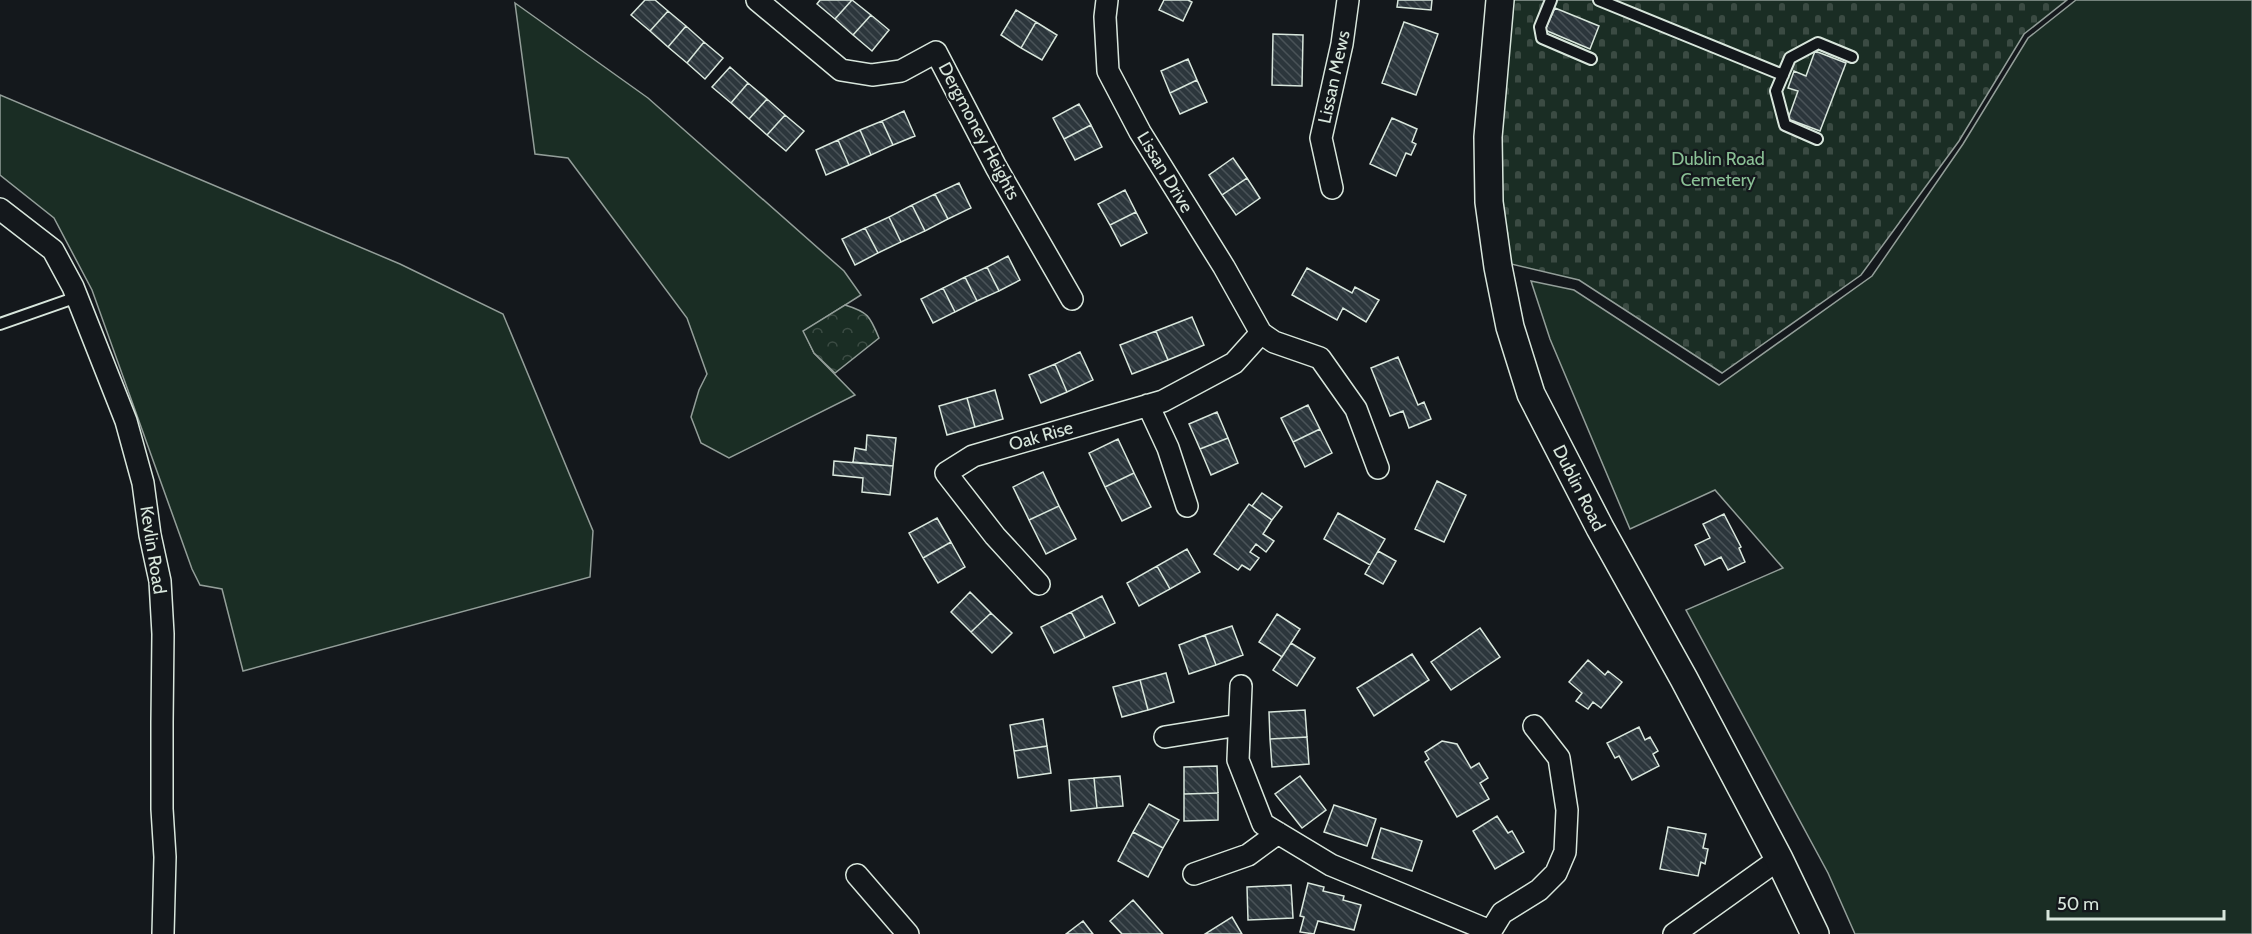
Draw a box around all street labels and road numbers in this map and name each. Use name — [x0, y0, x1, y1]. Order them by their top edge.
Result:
street label: Lissan Mews — [1313, 28, 1355, 126]
street label: Dergmoney Heights — [934, 59, 1024, 203]
street label: Lissan Drive — [1132, 127, 1198, 217]
street label: Oak Rise — [1006, 416, 1076, 456]
street label: Dublin Road — [1548, 441, 1610, 535]
street label: Kevlin Road — [135, 504, 171, 596]

